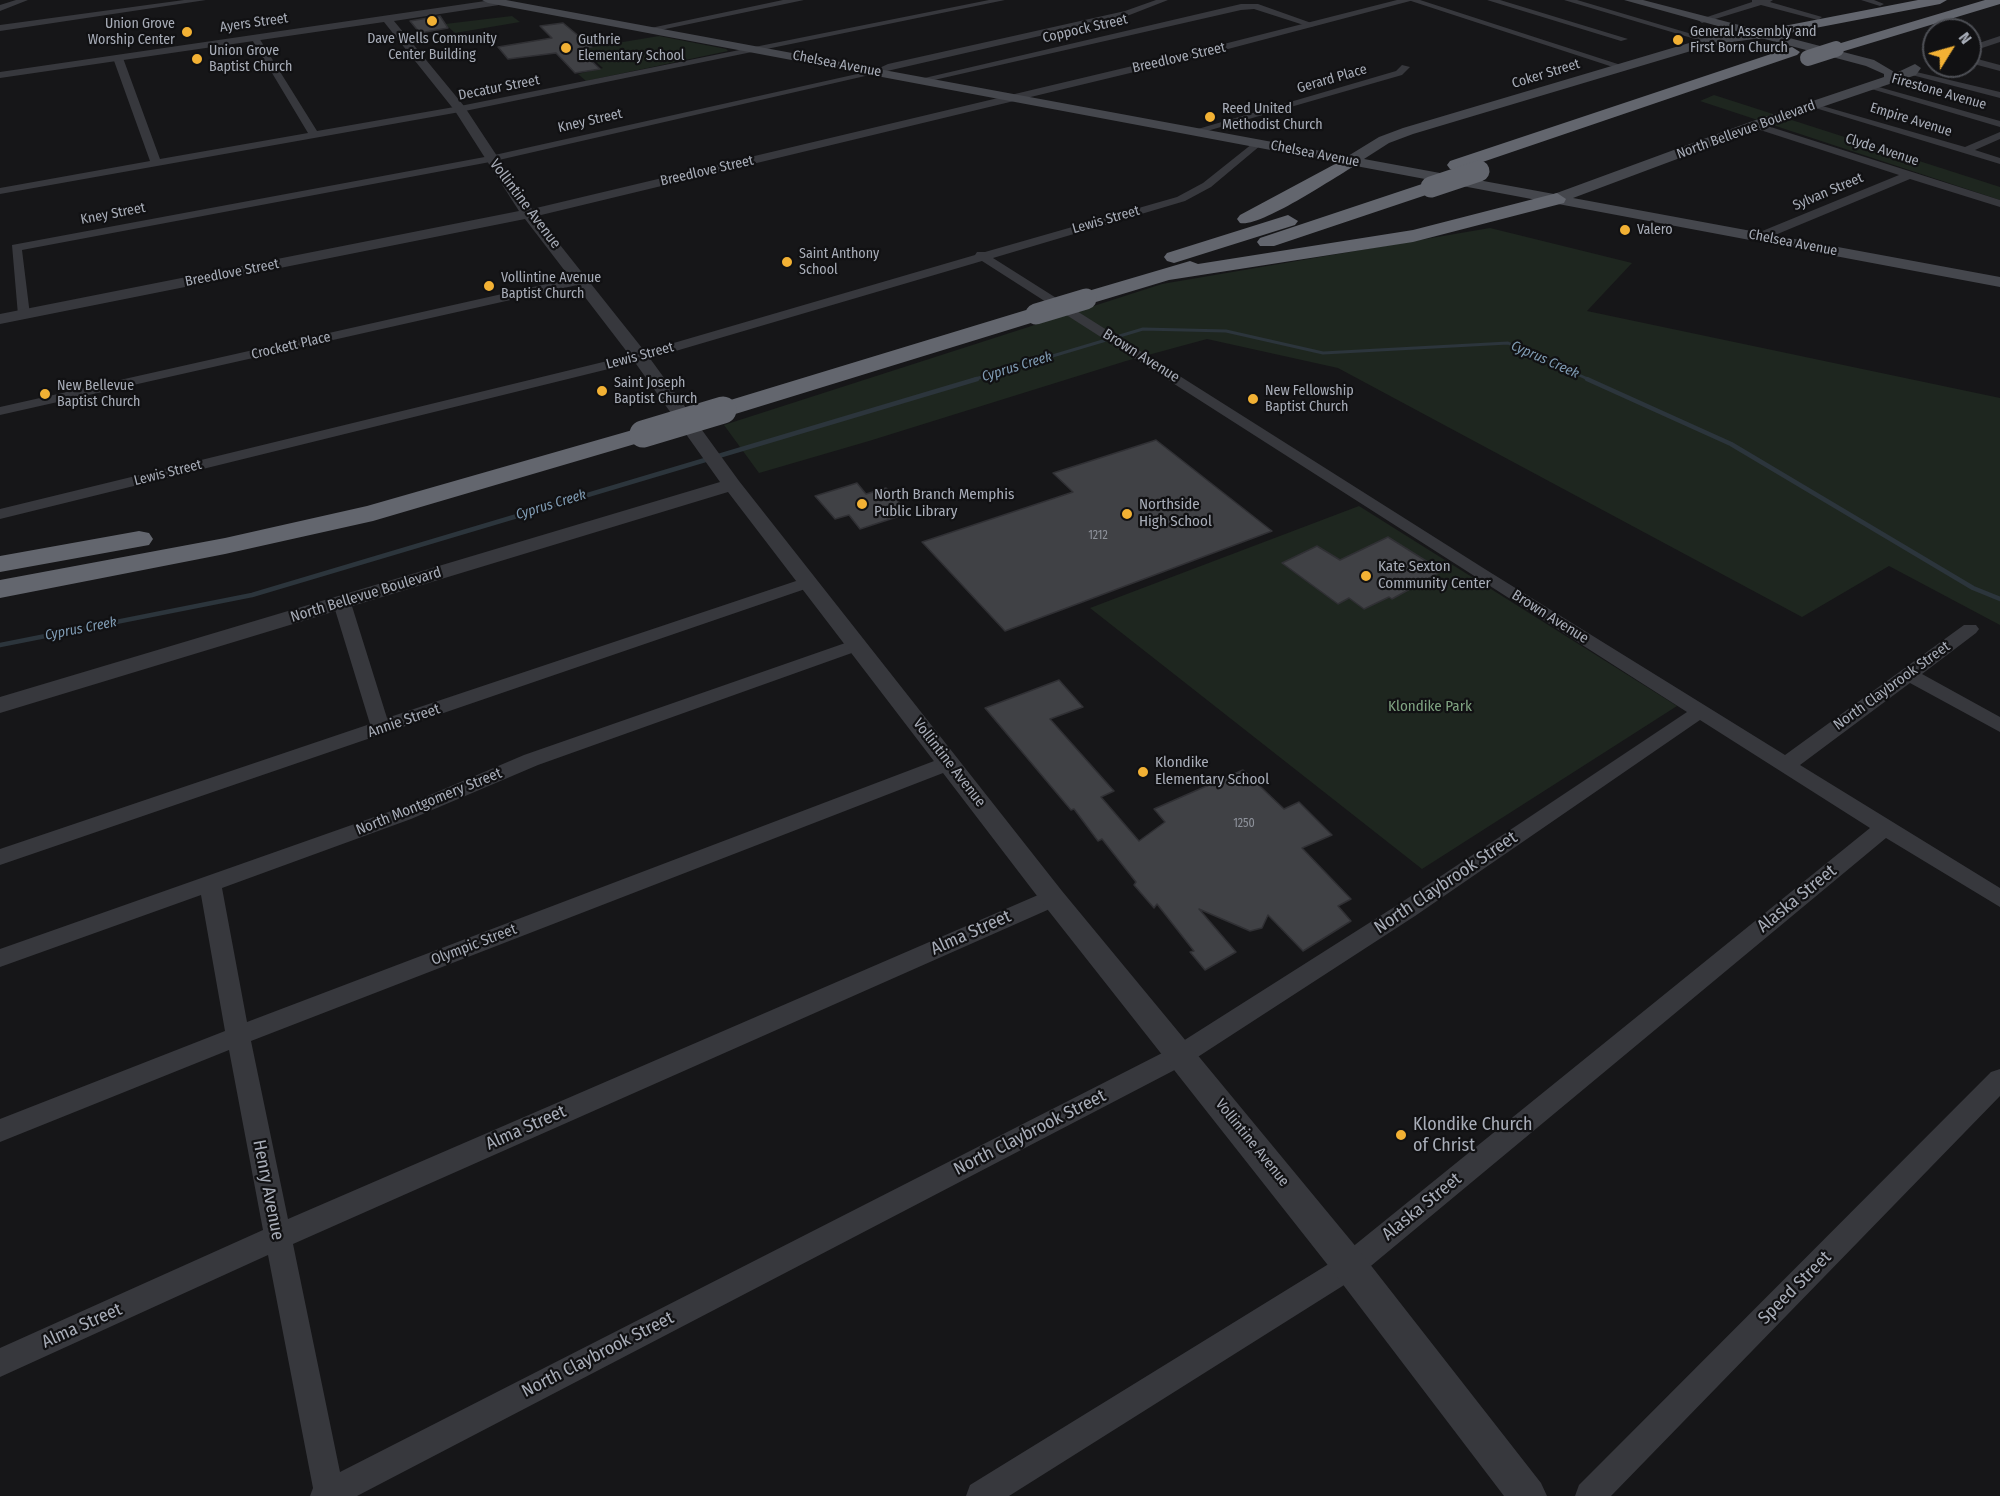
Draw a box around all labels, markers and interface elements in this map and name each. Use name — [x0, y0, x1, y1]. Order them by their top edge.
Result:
street label: Ayers Street — [219, 10, 289, 36]
street label: Coppock Street — [1041, 11, 1129, 47]
marker: Dave Wells Community Center Building — [425, 14, 439, 28]
place label: Union Grove Worship Center — [88, 16, 175, 48]
north arrow — [1922, 18, 1982, 78]
place label: General Assembly and First Born Church — [1690, 24, 1817, 56]
marker: Union Grove Worship Center — [180, 25, 194, 39]
text: N — [1955, 29, 1976, 48]
place label: Dave Wells Community Center Building — [367, 31, 497, 63]
place label: Guthrie Elementary School — [578, 32, 685, 64]
marker: General Assembly and First Born Church — [1671, 33, 1685, 47]
street label: Breedlove Street — [1131, 39, 1227, 77]
marker: Guthrie Elementary School — [559, 41, 573, 55]
place label: Union Grove Baptist Church — [209, 43, 292, 76]
street label: Chelsea Avenue — [791, 47, 883, 81]
marker: Union Grove Baptist Church — [190, 52, 204, 66]
street label: Coker Street — [1510, 56, 1582, 92]
street label: Gerard Place — [1295, 61, 1369, 97]
street label: Firestone Avenue — [1890, 70, 1988, 114]
street label: Decatur Street — [457, 72, 541, 104]
street label: North Bellevue Boulevard — [1674, 97, 1818, 163]
street label: Empire Avenue — [1868, 100, 1954, 140]
place label: Reed United Methodist Church — [1222, 101, 1323, 134]
street label: Kney Street — [556, 105, 624, 137]
marker: Reed United Methodist Church — [1203, 110, 1217, 124]
street label: Clyde Avenue — [1843, 130, 1921, 170]
street label: Chelsea Avenue — [1269, 137, 1361, 171]
street label: Breedlove Street — [659, 152, 755, 190]
street label: Vollintine Avenue — [486, 156, 564, 252]
street label: Sylvan Street — [1790, 170, 1866, 214]
street label: Kney Street — [79, 199, 147, 229]
street label: Lewis Street — [1070, 202, 1142, 238]
place label: Valero — [1637, 222, 1673, 238]
marker: Valero — [1618, 223, 1632, 237]
street label: Chelsea Avenue — [1747, 226, 1839, 260]
place label: Saint Anthony School — [799, 246, 879, 278]
marker: Saint Anthony School — [780, 255, 794, 269]
street label: Breedlove Street — [184, 256, 280, 290]
place label: Vollintine Avenue Baptist Church — [501, 270, 601, 302]
marker: Vollintine Avenue Baptist Church — [482, 279, 496, 293]
street label: Brown Avenue — [1099, 325, 1183, 387]
street label: Crockett Place — [250, 329, 332, 363]
water label: Cyprus Creek — [1508, 338, 1582, 382]
street label: Lewis Street — [604, 339, 676, 373]
water label: Cyprus Creek — [980, 348, 1054, 386]
place label: Saint Joseph Baptist Church — [614, 375, 697, 408]
place label: New Bellevue Baptist Church — [57, 378, 140, 410]
place label: New Fellowship Baptist Church — [1265, 383, 1354, 416]
marker: Saint Joseph Baptist Church — [595, 384, 609, 398]
marker: New Bellevue Baptist Church — [38, 387, 52, 401]
marker: New Fellowship Baptist Church — [1246, 392, 1260, 406]
street label: Lewis Street — [132, 456, 204, 490]
water label: Cyprus Creek — [514, 486, 588, 524]
place label: North Branch Memphis Public Library — [874, 486, 1014, 521]
place label: Northside High School — [1139, 496, 1212, 531]
marker: North Branch Memphis Public Library — [855, 497, 869, 511]
marker: Northside High School — [1120, 507, 1134, 521]
house number: 1212 — [1088, 529, 1108, 543]
place label: Kate Sexton Community Center — [1378, 558, 1491, 593]
street label: North Bellevue Boulevard — [288, 563, 444, 627]
marker: Kate Sexton Community Center — [1359, 569, 1373, 583]
street label: Brown Avenue — [1508, 586, 1592, 648]
water label: Cyprus Creek — [44, 614, 118, 644]
street label: North Claybrook Street — [1830, 638, 1954, 734]
park label: Klondike Park — [1388, 698, 1472, 716]
street label: Annie Street — [365, 700, 443, 742]
street label: Vollintine Avenue — [909, 715, 989, 811]
place label: Klondike Elementary School — [1155, 754, 1269, 789]
street label: North Montgomery Street — [353, 764, 505, 840]
marker: Klondike Elementary School — [1136, 765, 1150, 779]
house number: 1250 — [1233, 817, 1255, 831]
street label: North Claybrook Street — [1370, 827, 1522, 939]
street label: Alaska Street — [1753, 860, 1841, 938]
street label: Alma Street — [928, 906, 1014, 960]
street label: Olympic Street — [429, 920, 519, 970]
street label: North Claybrook Street — [950, 1085, 1110, 1181]
street label: Vollintine Avenue — [1211, 1096, 1293, 1190]
street label: Alma Street — [483, 1101, 569, 1155]
place label: Klondike Church of Christ — [1413, 1114, 1533, 1156]
marker: Klondike Church of Christ — [1394, 1128, 1408, 1142]
street label: Henry Avenue — [248, 1138, 288, 1242]
street label: Alaska Street — [1378, 1168, 1466, 1246]
street label: Speed Street — [1754, 1247, 1836, 1329]
street label: Alma Street — [39, 1299, 125, 1353]
street label: North Claybrook Street — [518, 1307, 678, 1403]

